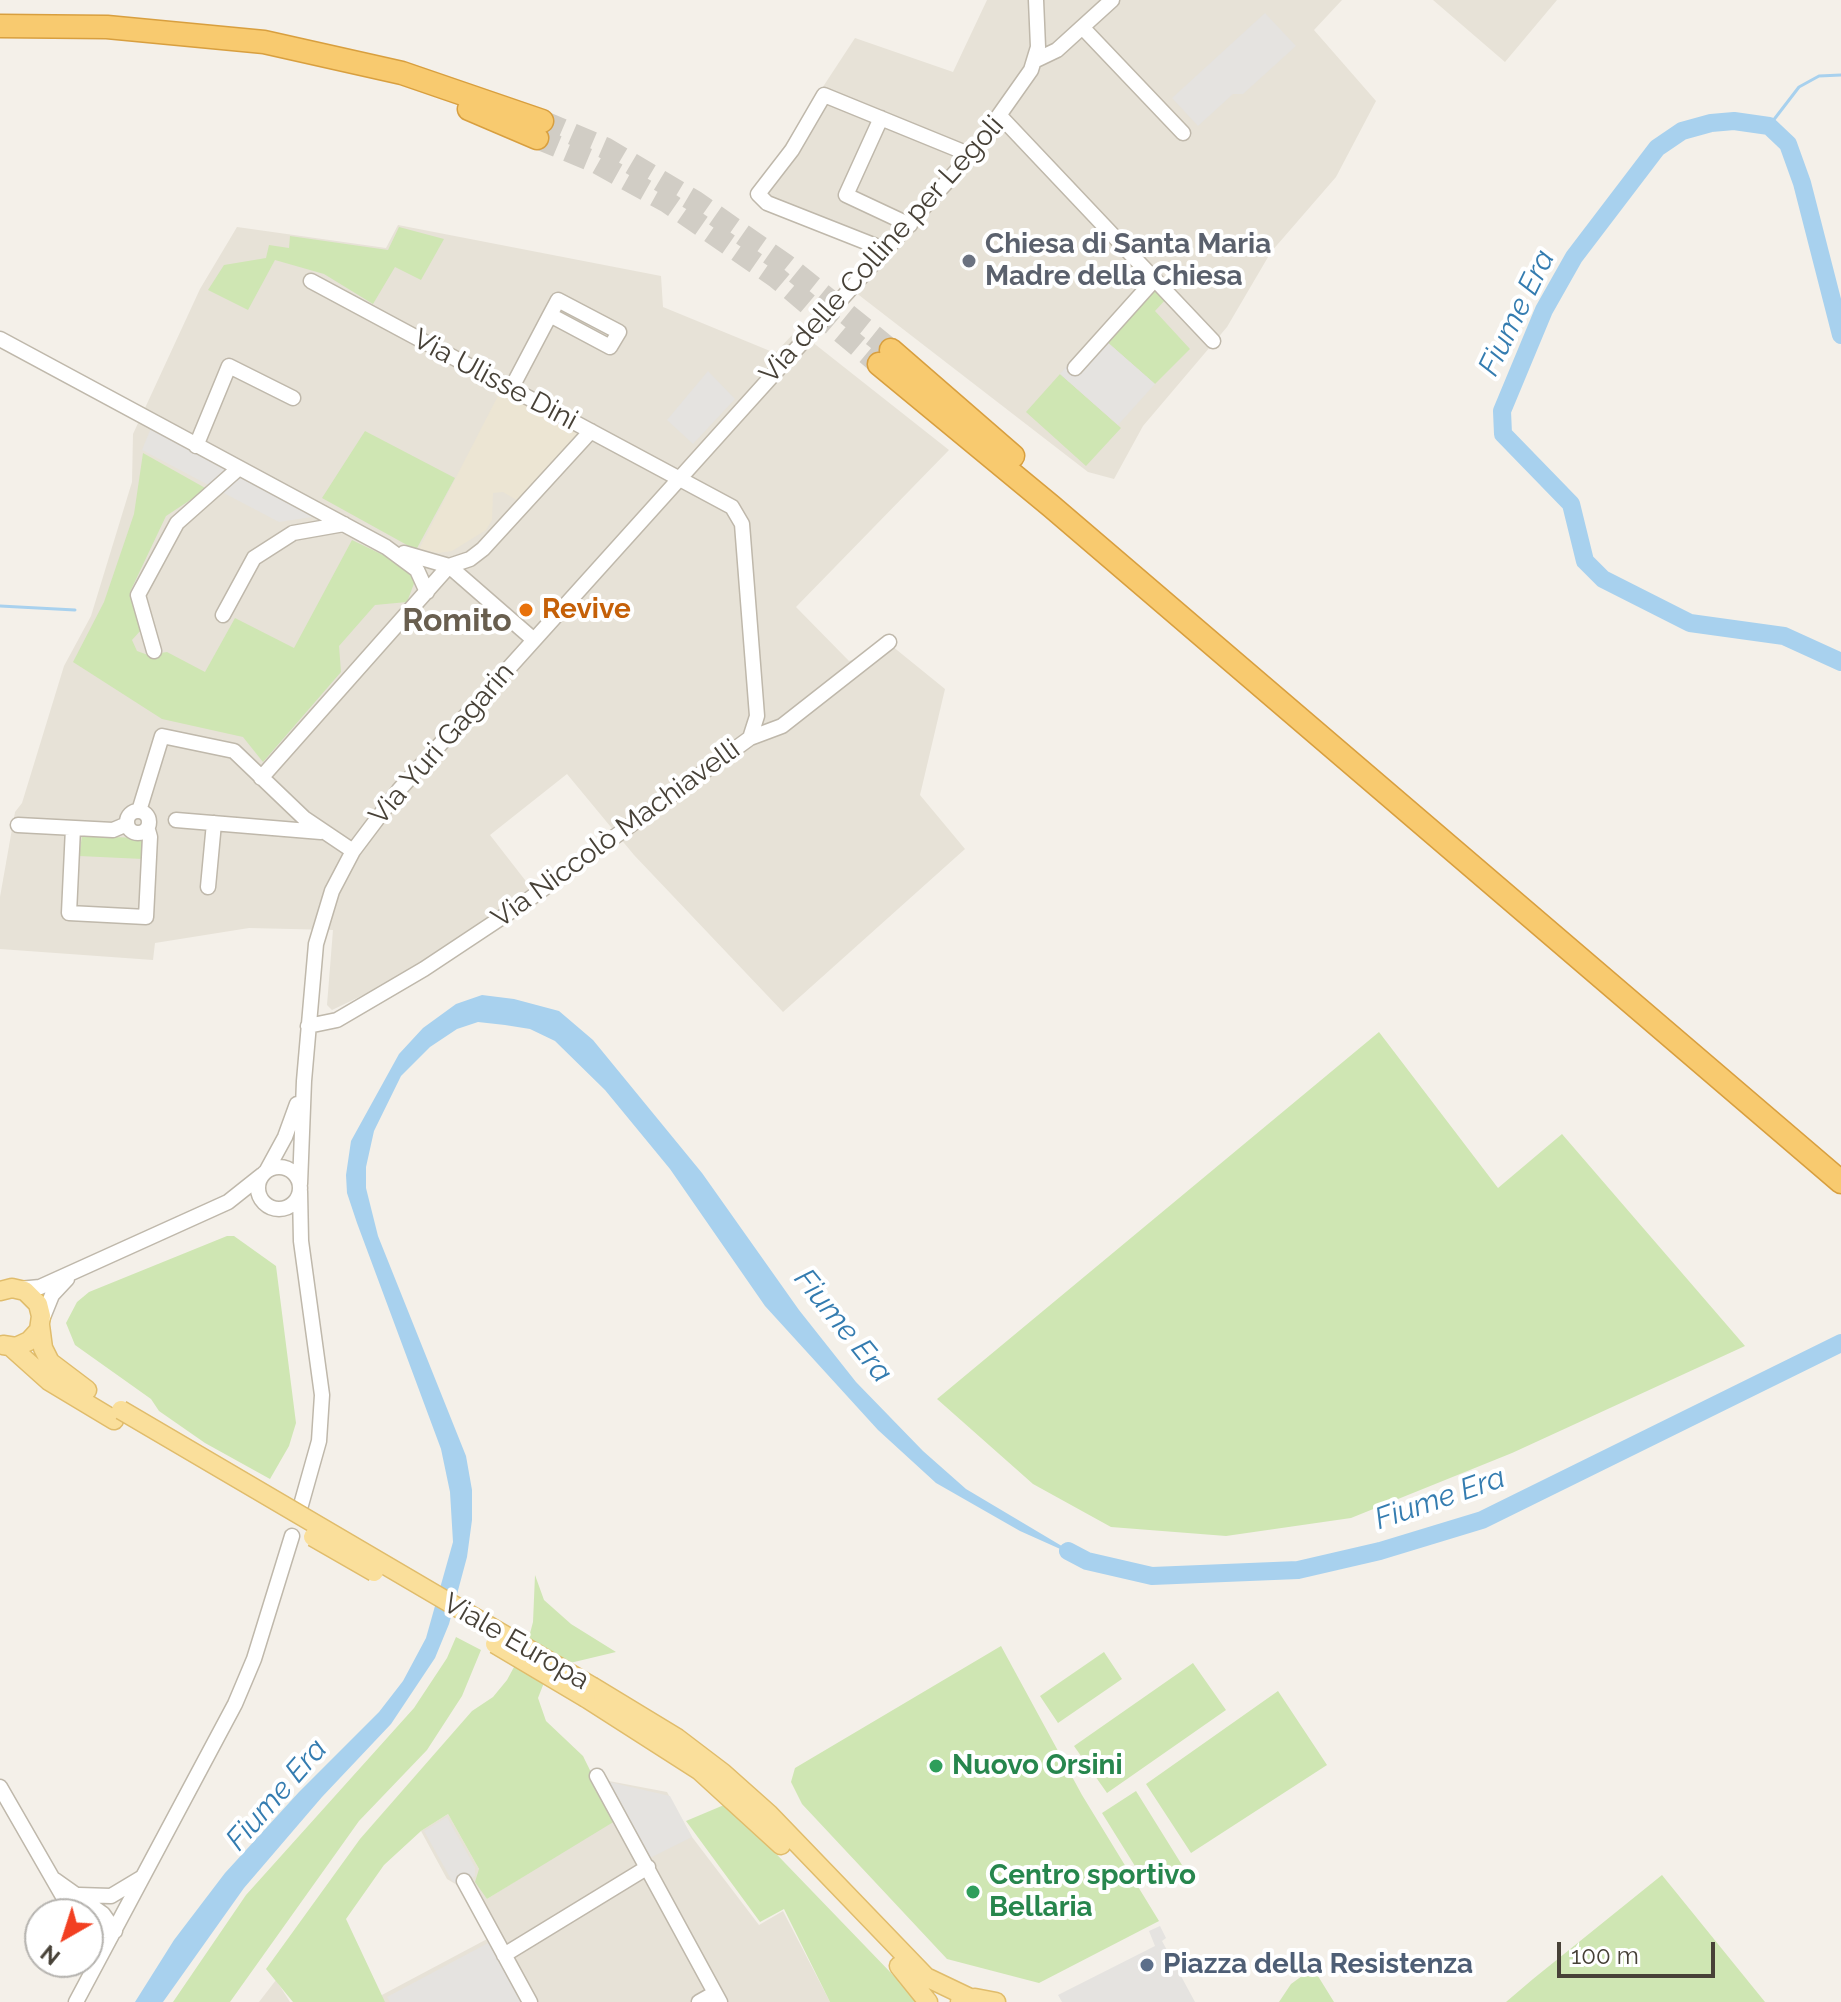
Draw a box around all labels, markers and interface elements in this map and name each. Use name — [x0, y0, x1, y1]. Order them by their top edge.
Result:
street label: Via delle Colline per Legoli — [753, 109, 1011, 391]
place label: Chiesa di Santa Maria Madre della Chiesa — [985, 228, 1271, 294]
water label: Fiume Era — [1471, 244, 1563, 382]
marker: Chiesa di Santa Maria Madre della Chiesa — [960, 252, 978, 270]
street label: Via Ulisse Dini — [407, 323, 583, 437]
place label: Revive — [542, 593, 631, 627]
marker: Revive — [517, 601, 535, 619]
district label: Romito — [402, 602, 512, 640]
street label: Via Yuri Gagarin — [362, 656, 522, 832]
street label: Via Niccolò Machiavelli — [485, 733, 747, 935]
water label: Fiume Era — [786, 1262, 900, 1390]
water label: Fiume Era — [1370, 1460, 1510, 1538]
street label: Viale Europa — [437, 1587, 595, 1697]
water label: Fiume Era — [219, 1732, 335, 1858]
place label: Nuovo Orsini — [952, 1749, 1123, 1783]
marker: Nuovo Orsini — [927, 1757, 945, 1775]
place label: Centro sportivo Bellaria — [989, 1859, 1196, 1925]
marker: Centro sportivo Bellaria — [964, 1883, 982, 1901]
north arrow — [24, 1898, 104, 1978]
scale bar — [1561, 1926, 1719, 1976]
text: N — [35, 1940, 65, 1970]
text: 100 m — [1571, 1941, 1639, 1970]
place label: Piazza della Resistenza — [1163, 1948, 1473, 1982]
marker: Piazza della Resistenza — [1138, 1956, 1156, 1974]

